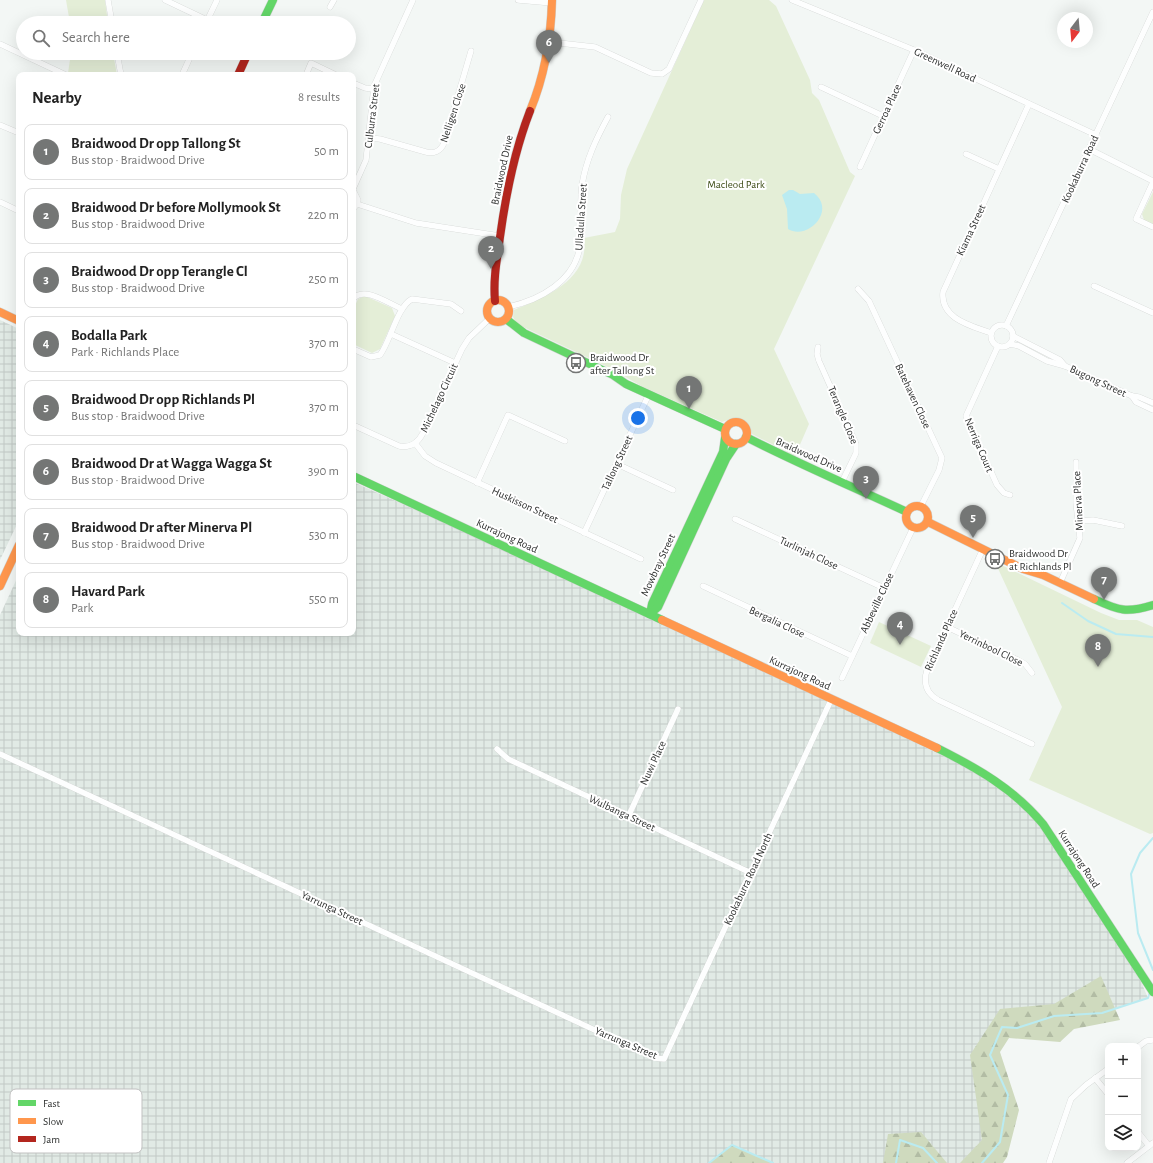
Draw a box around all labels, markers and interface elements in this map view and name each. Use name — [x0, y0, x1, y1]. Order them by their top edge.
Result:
north arrow — [1057, 12, 1093, 48]
search box — [16, 16, 356, 60]
icon: search — [30, 27, 52, 49]
text: Search here — [62, 30, 130, 45]
pin: 6 — [536, 30, 562, 63]
street label: Greenwell Road — [912, 46, 978, 84]
street label: Nelligen Close — [438, 82, 468, 144]
street label: Gerroa Place — [871, 82, 903, 136]
street label: Culburra Street — [363, 83, 381, 149]
text: Nearby — [32, 89, 82, 106]
text: 8 results — [298, 91, 340, 104]
street label: Kookaburra Road — [1060, 133, 1101, 205]
street label: Braidwood Drive — [489, 134, 515, 206]
text: Braidwood Dr opp Tallong St — [71, 136, 241, 151]
text: 1 — [44, 145, 48, 158]
text: 50 m — [314, 145, 339, 158]
text: Bus stop · Braidwood Drive — [71, 154, 205, 167]
park label: Macleod Park — [707, 179, 765, 190]
street label: Ulladulla Street — [573, 183, 589, 251]
text: Braidwood Dr before Mollymook St — [71, 200, 281, 215]
street label: Kiama Street — [954, 202, 988, 257]
text: 2 — [43, 209, 49, 222]
text: 220 m — [308, 209, 339, 222]
text: Bus stop · Braidwood Drive — [71, 218, 205, 231]
pin: 2 — [478, 236, 504, 269]
text: Braidwood Dr opp Terangle Cl — [71, 264, 248, 279]
text: 3 — [43, 273, 49, 286]
text: 250 m — [308, 273, 339, 286]
text: Bus stop · Braidwood Drive — [71, 282, 205, 295]
text: Bodalla Park — [71, 328, 147, 343]
text: 4 — [43, 337, 49, 350]
text: 370 m — [309, 337, 339, 350]
text: Park · Richlands Place — [71, 346, 179, 359]
bus stop icon: Braidwood Dr after Tallong St — [565, 352, 587, 374]
place label: Braidwood Dr after Tallong St — [590, 352, 655, 376]
street label: Michelago Circuit — [418, 361, 460, 434]
street label: Batehaven Close — [893, 362, 933, 430]
street label: Bugong Street — [1068, 363, 1128, 399]
pin: 1 — [676, 376, 702, 409]
street label: Terangle Close — [826, 384, 860, 446]
text: Braidwood Dr opp Richlands Pl — [71, 392, 255, 407]
text: 5 — [43, 401, 49, 414]
text: 370 m — [309, 401, 339, 414]
your location — [628, 408, 648, 428]
text: Bus stop · Braidwood Drive — [71, 410, 205, 423]
street label: Nerriga Court — [963, 416, 996, 474]
street label: Tallong Street — [600, 433, 635, 492]
street label: Braidwood Drive — [774, 436, 844, 474]
text: Braidwood Dr at Wagga Wagga St — [71, 456, 272, 471]
text: 6 — [43, 465, 49, 478]
text: 390 m — [308, 465, 339, 478]
pin: 3 — [853, 466, 879, 499]
street label: Minerva Place — [1071, 471, 1085, 531]
text: Bus stop · Braidwood Drive — [71, 474, 205, 487]
street label: Huskisson Street — [490, 485, 560, 525]
pin: 5 — [960, 505, 986, 538]
street label: Kurrajong Road — [475, 517, 540, 555]
text: Braidwood Dr after Minerva Pl — [71, 520, 252, 535]
text: 7 — [43, 529, 49, 542]
text: 530 m — [309, 529, 339, 542]
street label: Mowbray Street — [639, 532, 677, 598]
street label: Turlinjah Close — [778, 535, 840, 571]
text: Bus stop · Braidwood Drive — [71, 538, 205, 551]
bus stop icon: Braidwood Dr at Richlands Pl — [984, 548, 1006, 570]
place label: Braidwood Dr at Richlands Pl — [1009, 548, 1072, 572]
pin: 7 — [1091, 567, 1117, 600]
street label: Abbeville Close — [858, 571, 896, 635]
text: Havard Park — [71, 584, 145, 599]
text: 8 — [43, 593, 49, 606]
text: 550 m — [309, 593, 339, 606]
text: Park — [71, 602, 93, 615]
street label: Bergalia Close — [747, 604, 807, 640]
street label: Richlands Place — [922, 607, 960, 673]
pin: 4 — [887, 612, 913, 645]
street label: Yerrinbool Close — [957, 628, 1025, 668]
pin: 8 — [1085, 634, 1111, 667]
street label: Kurrajong Road — [768, 654, 833, 692]
street label: Nuwi Place — [638, 739, 668, 787]
street label: Wulbanga Street — [587, 793, 657, 833]
street label: Kurrajong Road — [1056, 828, 1102, 890]
street label: Kookaburra Road North — [722, 831, 774, 927]
street label: Yarrunga Street — [300, 889, 365, 927]
street label: Yarrunga Street — [593, 1025, 659, 1061]
map controls — [1105, 1043, 1141, 1151]
button: + — [1105, 1043, 1141, 1079]
button: − — [1105, 1079, 1141, 1115]
legend — [10, 1089, 142, 1153]
text: Fast — [43, 1098, 61, 1109]
button: layers — [1105, 1115, 1141, 1151]
text: Slow — [43, 1116, 64, 1127]
text: Jam — [43, 1134, 60, 1145]

